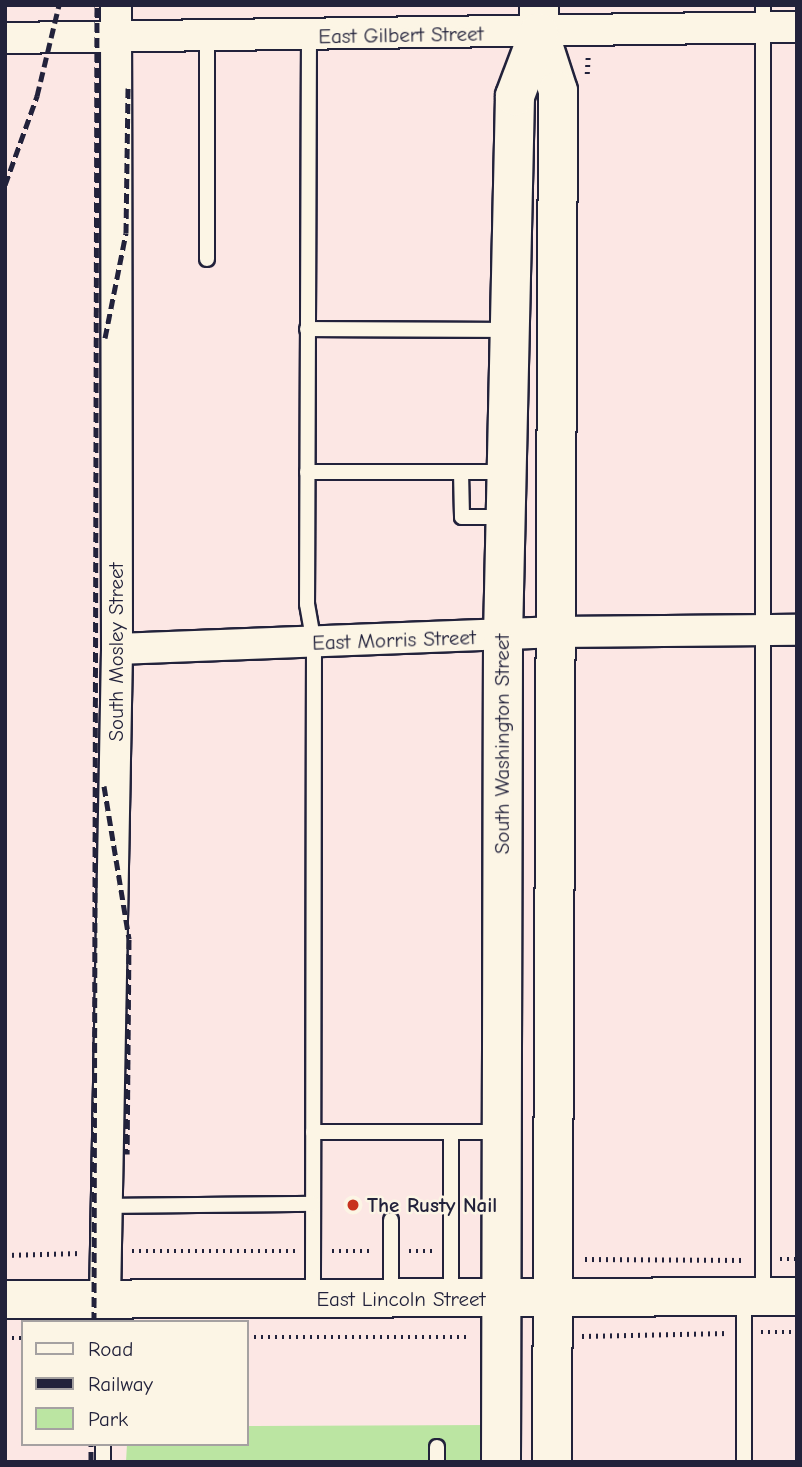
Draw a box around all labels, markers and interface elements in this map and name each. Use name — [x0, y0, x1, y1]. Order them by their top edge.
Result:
street label: East Gilbert Street — [318, 21, 484, 49]
street label: South Mosley Street — [103, 562, 129, 742]
street label: East Morris Street — [312, 625, 476, 655]
street label: South Washington Street — [489, 634, 515, 854]
place label: The Rusty Nail — [367, 1192, 497, 1218]
marker: The Rusty Nail — [345, 1197, 361, 1213]
street label: East Lincoln Street — [316, 1286, 486, 1312]
legend — [21, 1320, 248, 1446]
text: Road — [88, 1337, 133, 1361]
text: Railway — [88, 1372, 153, 1396]
text: Park — [88, 1407, 128, 1431]

